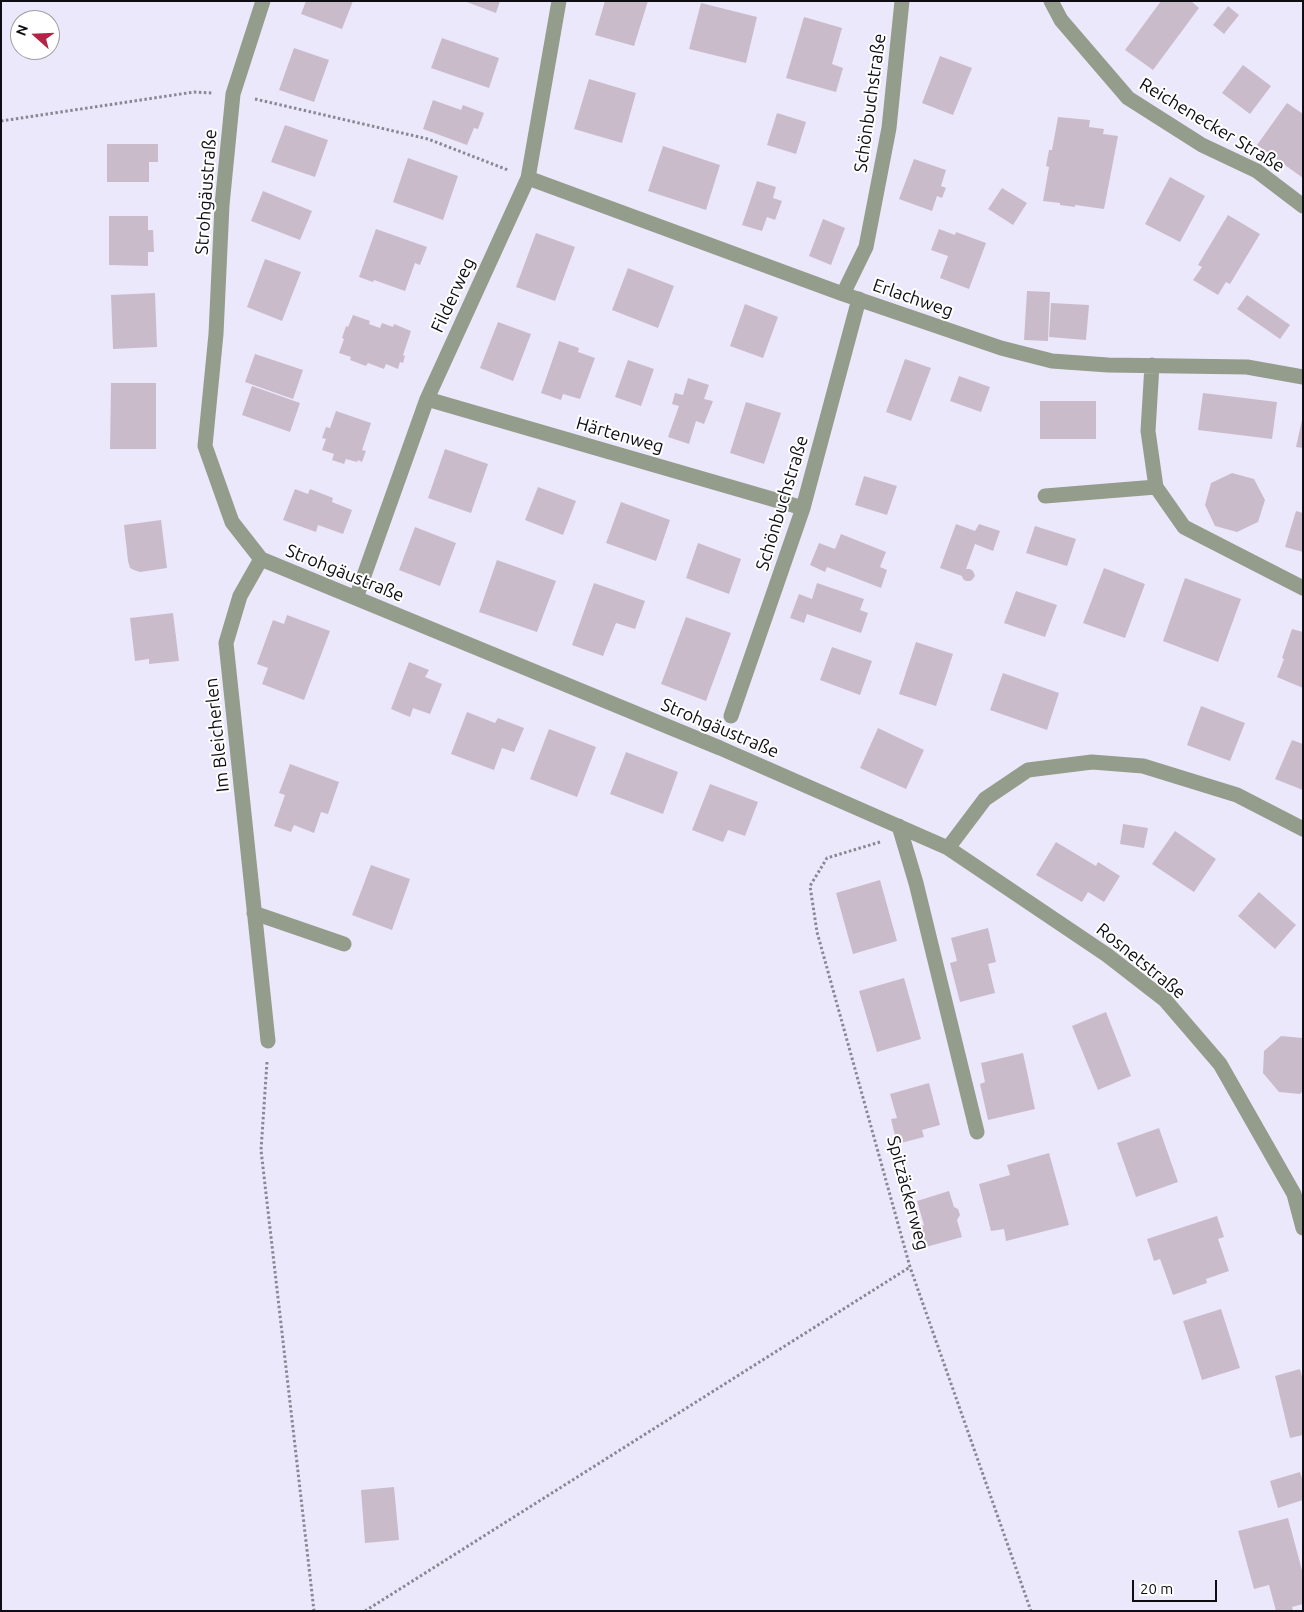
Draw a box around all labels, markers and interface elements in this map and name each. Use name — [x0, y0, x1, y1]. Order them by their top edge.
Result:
north arrow — [10, 10, 60, 60]
text: N — [13, 23, 31, 38]
street label: Schönbuchstraße — [850, 32, 890, 174]
street label: Reichenecker Straße — [1135, 73, 1289, 177]
street label: Strohgäustraße — [191, 129, 221, 255]
street label: Filderweg — [426, 254, 480, 336]
street label: Erlachweg — [870, 274, 956, 322]
street label: Härtenweg — [574, 412, 666, 458]
street label: Schönbuchstraße — [751, 433, 813, 573]
street label: Strohgäustraße — [283, 539, 407, 607]
street label: Im Bleicherlen — [200, 677, 234, 793]
street label: Strohgäustraße — [658, 693, 782, 763]
street label: Rosnetstraße — [1092, 918, 1190, 1004]
street label: Spitzäckerweg — [882, 1133, 934, 1253]
scale bar — [1134, 1570, 1219, 1602]
text: 20 m — [1140, 1580, 1173, 1597]

